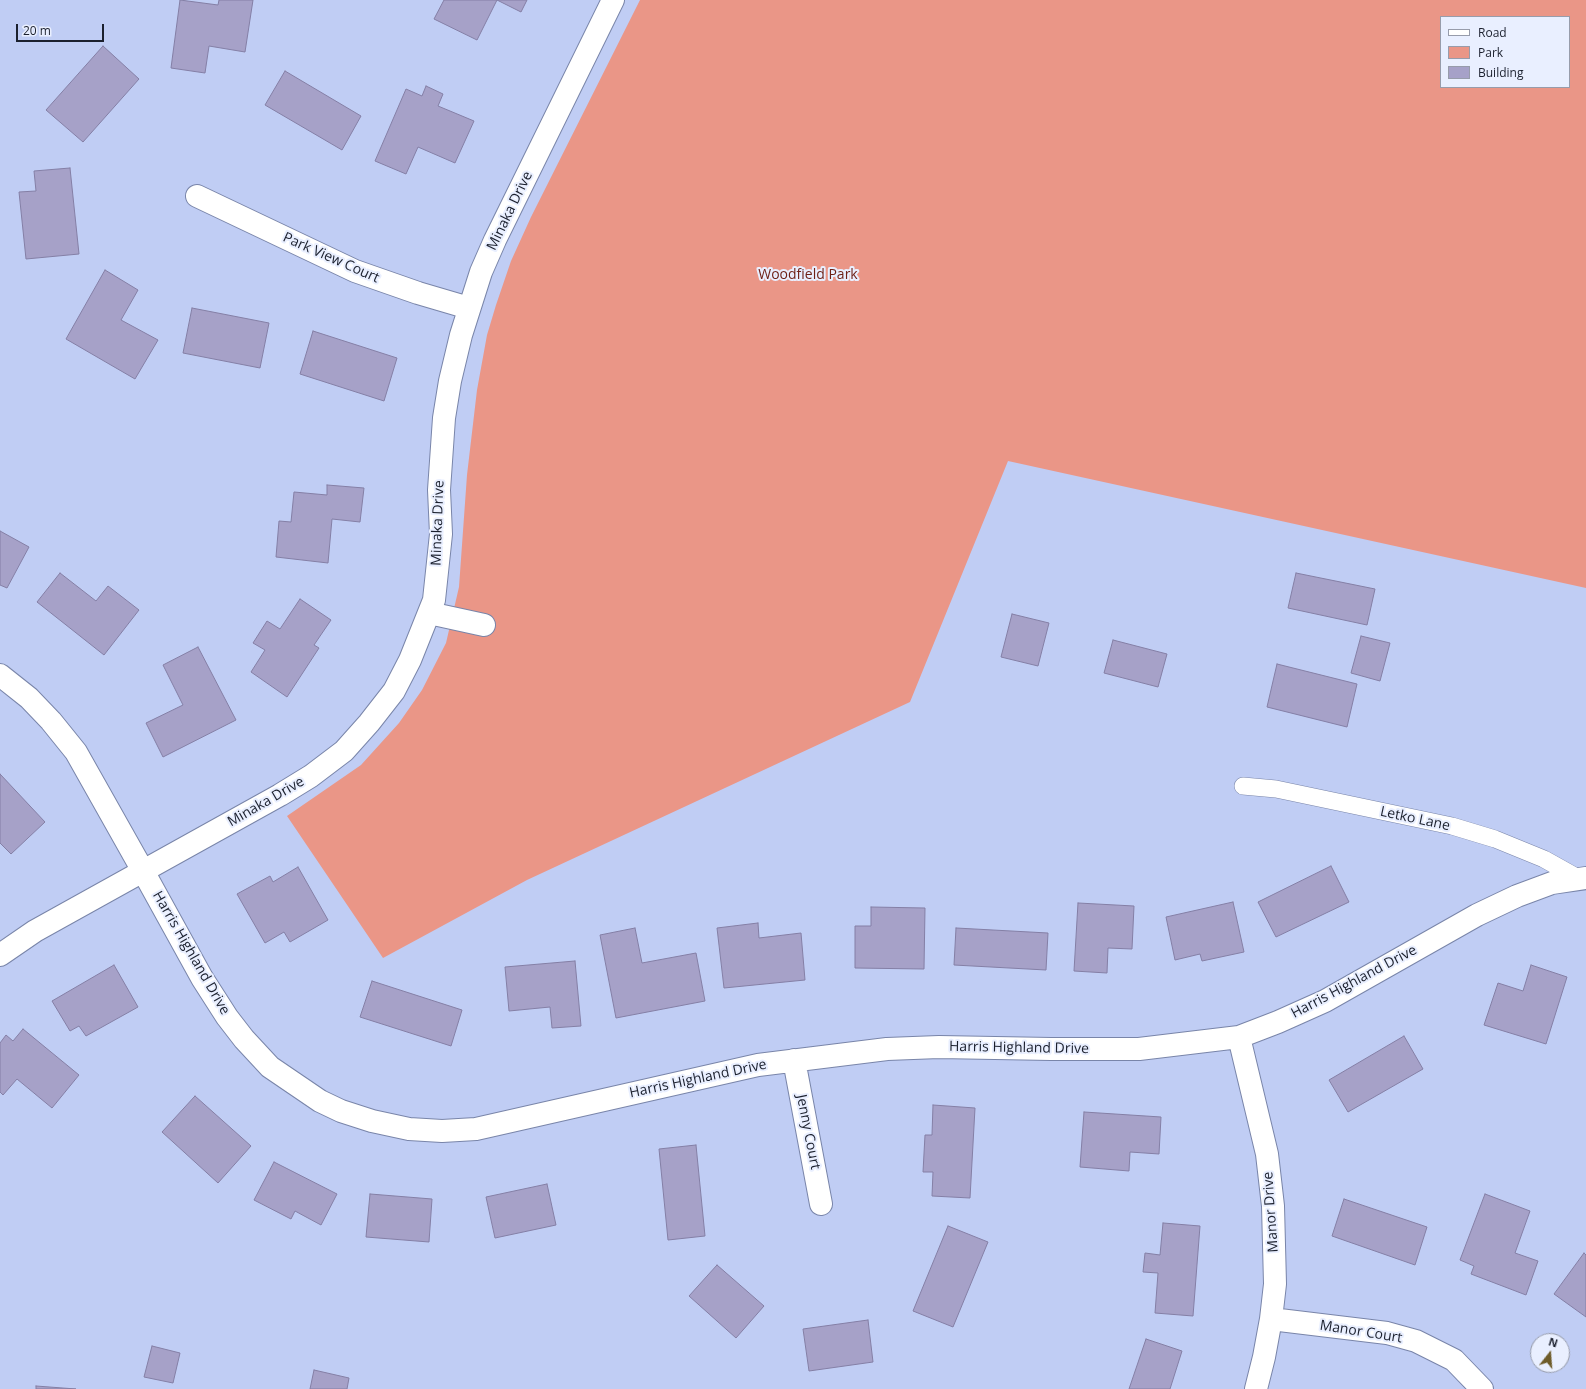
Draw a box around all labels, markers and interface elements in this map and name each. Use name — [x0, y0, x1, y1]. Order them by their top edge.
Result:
scale bar — [18, 16, 106, 42]
legend — [1440, 16, 1570, 88]
text: 20 m — [23, 22, 51, 39]
text: Road — [1478, 24, 1507, 41]
text: Park — [1478, 44, 1503, 61]
text: Building — [1478, 64, 1523, 81]
street label: Minaka Drive — [484, 169, 536, 253]
street label: Park View Court — [280, 229, 382, 287]
park label: Woodfield Park — [758, 267, 858, 283]
street label: Minaka Drive — [428, 480, 448, 566]
street label: Minaka Drive — [225, 773, 307, 831]
street label: Letko Lane — [1378, 803, 1452, 835]
street label: Harris Highland Drive — [149, 888, 233, 1018]
street label: Harris Highland Drive — [1288, 942, 1420, 1022]
street label: Harris Highland Drive — [949, 1038, 1089, 1058]
street label: Harris Highland Drive — [628, 1056, 768, 1102]
street label: Jenny Court — [793, 1093, 823, 1171]
street label: Manor Drive — [1260, 1171, 1282, 1253]
street label: Manor Court — [1319, 1317, 1403, 1347]
north arrow — [1530, 1333, 1570, 1373]
text: N — [1547, 1334, 1560, 1350]

